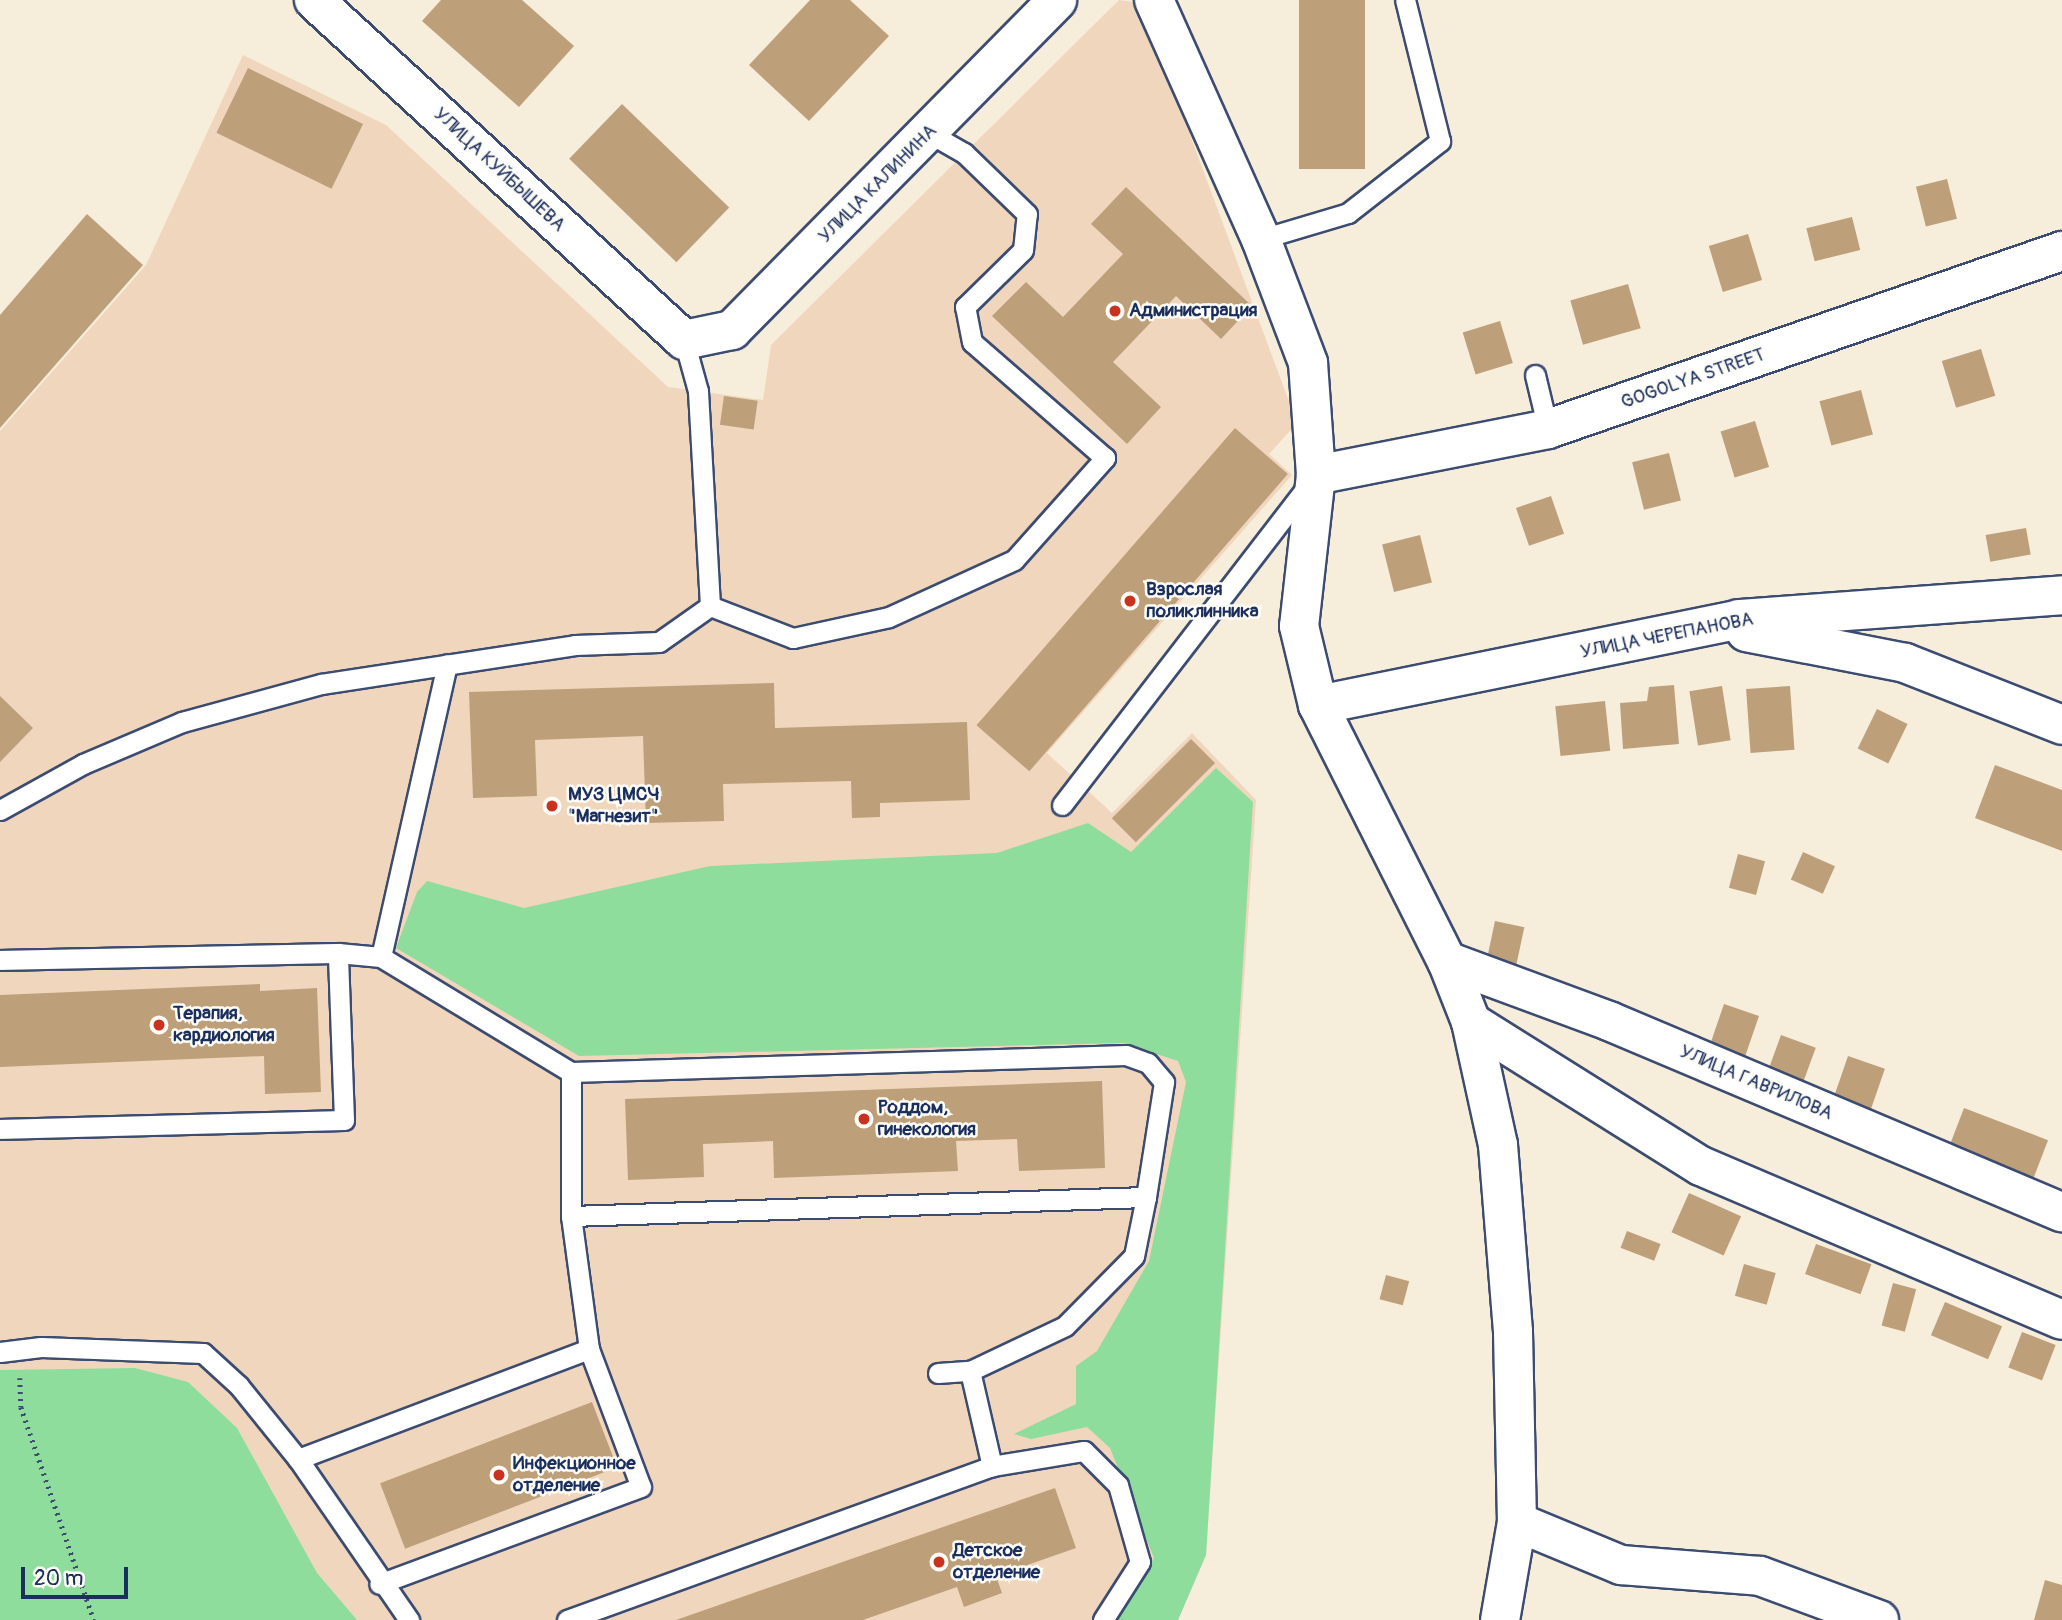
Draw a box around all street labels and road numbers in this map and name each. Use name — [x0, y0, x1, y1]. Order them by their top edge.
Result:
street label: УЛИЦА КУЙБЫШЕВА — [429, 103, 569, 237]
street label: УЛИЦА КАЛИНИНА — [814, 120, 942, 248]
street label: GOGOLYA STREET — [1618, 344, 1768, 414]
street label: УЛИЦА ЧЕРЕПАНОВА — [1579, 608, 1755, 664]
street label: УЛИЦА ГАВРИЛОВА — [1676, 1041, 1836, 1125]

